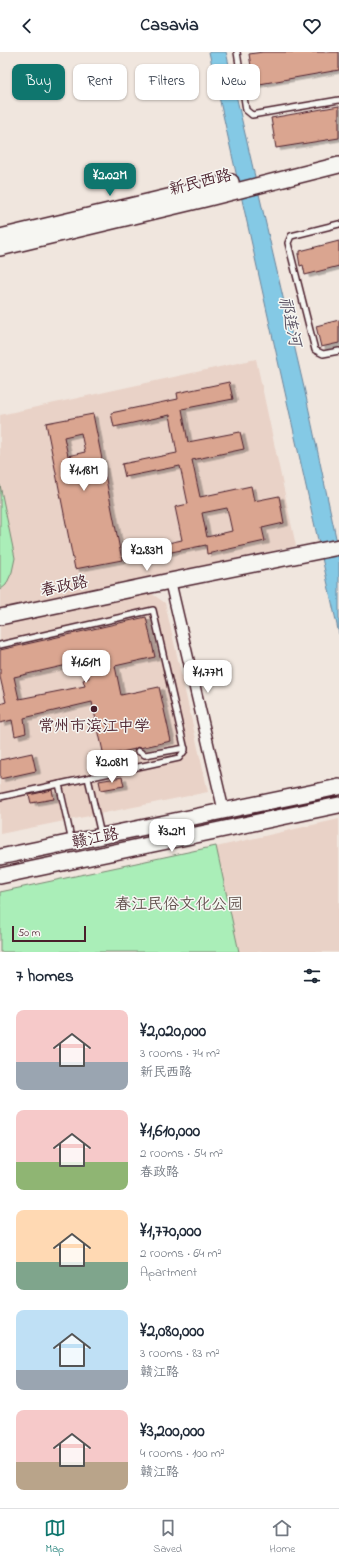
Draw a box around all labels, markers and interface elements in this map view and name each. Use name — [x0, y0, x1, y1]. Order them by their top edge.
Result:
text: Casavia — [140, 13, 199, 39]
icon: back — [16, 15, 38, 37]
icon: heart — [301, 15, 323, 37]
chip: Buy — [12, 64, 65, 100]
chip: Rent — [73, 64, 127, 100]
chip: Filters — [135, 64, 199, 100]
chip: New — [207, 64, 260, 100]
pin: ¥2.02M — [77, 163, 143, 197]
street label: 新民西路 — [167, 164, 234, 202]
text: ¥2.02M — [93, 166, 127, 185]
water label: 祁连河 — [272, 294, 308, 352]
pin: ¥1.18M — [51, 458, 117, 492]
text: ¥1.18M — [70, 461, 98, 480]
pin: ¥2.83M — [114, 538, 180, 572]
text: ¥2.83M — [131, 541, 163, 560]
street label: 春政路 — [38, 570, 90, 604]
pin: ¥1.61M — [53, 650, 119, 684]
text: ¥1.61M — [71, 653, 101, 672]
pin: ¥1.77M — [175, 660, 241, 694]
text: ¥1.77M — [193, 663, 223, 682]
marker: 常州市滨江中学 — [89, 704, 99, 714]
place label: 常州市滨江中学 — [38, 715, 150, 739]
pin: ¥2.08M — [79, 750, 145, 784]
text: ¥2.08M — [96, 753, 128, 772]
pin: ¥3.2M — [144, 819, 200, 853]
street label: 赣江路 — [69, 822, 121, 856]
text: ¥3.2M — [158, 822, 186, 841]
park label: 春江民俗文化公园 — [115, 893, 243, 917]
scale bar — [12, 924, 86, 943]
text: 50 m — [18, 925, 40, 941]
text: 7 homes — [16, 964, 74, 989]
icon: filters — [301, 965, 323, 987]
text: ¥2,020,000 — [140, 1019, 206, 1044]
icon: home — [48, 1026, 96, 1074]
text: 3 rooms · 74 m² — [140, 1044, 220, 1063]
text: 新民西路 — [140, 1063, 192, 1082]
text: ¥1,610,000 — [140, 1119, 200, 1144]
icon: home — [48, 1126, 96, 1174]
text: 2 rooms · 54 m² — [140, 1144, 223, 1163]
text: 春政路 — [140, 1163, 179, 1182]
text: ¥1,770,000 — [140, 1219, 201, 1244]
icon: home — [48, 1226, 96, 1274]
text: 2 rooms · 64 m² — [140, 1244, 222, 1263]
text: Apartment — [140, 1263, 197, 1282]
text: ¥2,080,000 — [140, 1319, 204, 1344]
icon: home — [48, 1326, 96, 1374]
text: 3 rooms · 83 m² — [140, 1344, 220, 1363]
text: 赣江路 — [140, 1363, 179, 1382]
text: ¥3,200,000 — [140, 1419, 205, 1444]
icon: home — [48, 1426, 96, 1474]
text: 4 rooms · 100 m² — [140, 1444, 225, 1463]
text: 赣江路 — [140, 1463, 179, 1482]
tab: Map — [44, 1517, 66, 1557]
tab: Saved — [153, 1517, 182, 1557]
tab: Home — [270, 1517, 295, 1557]

